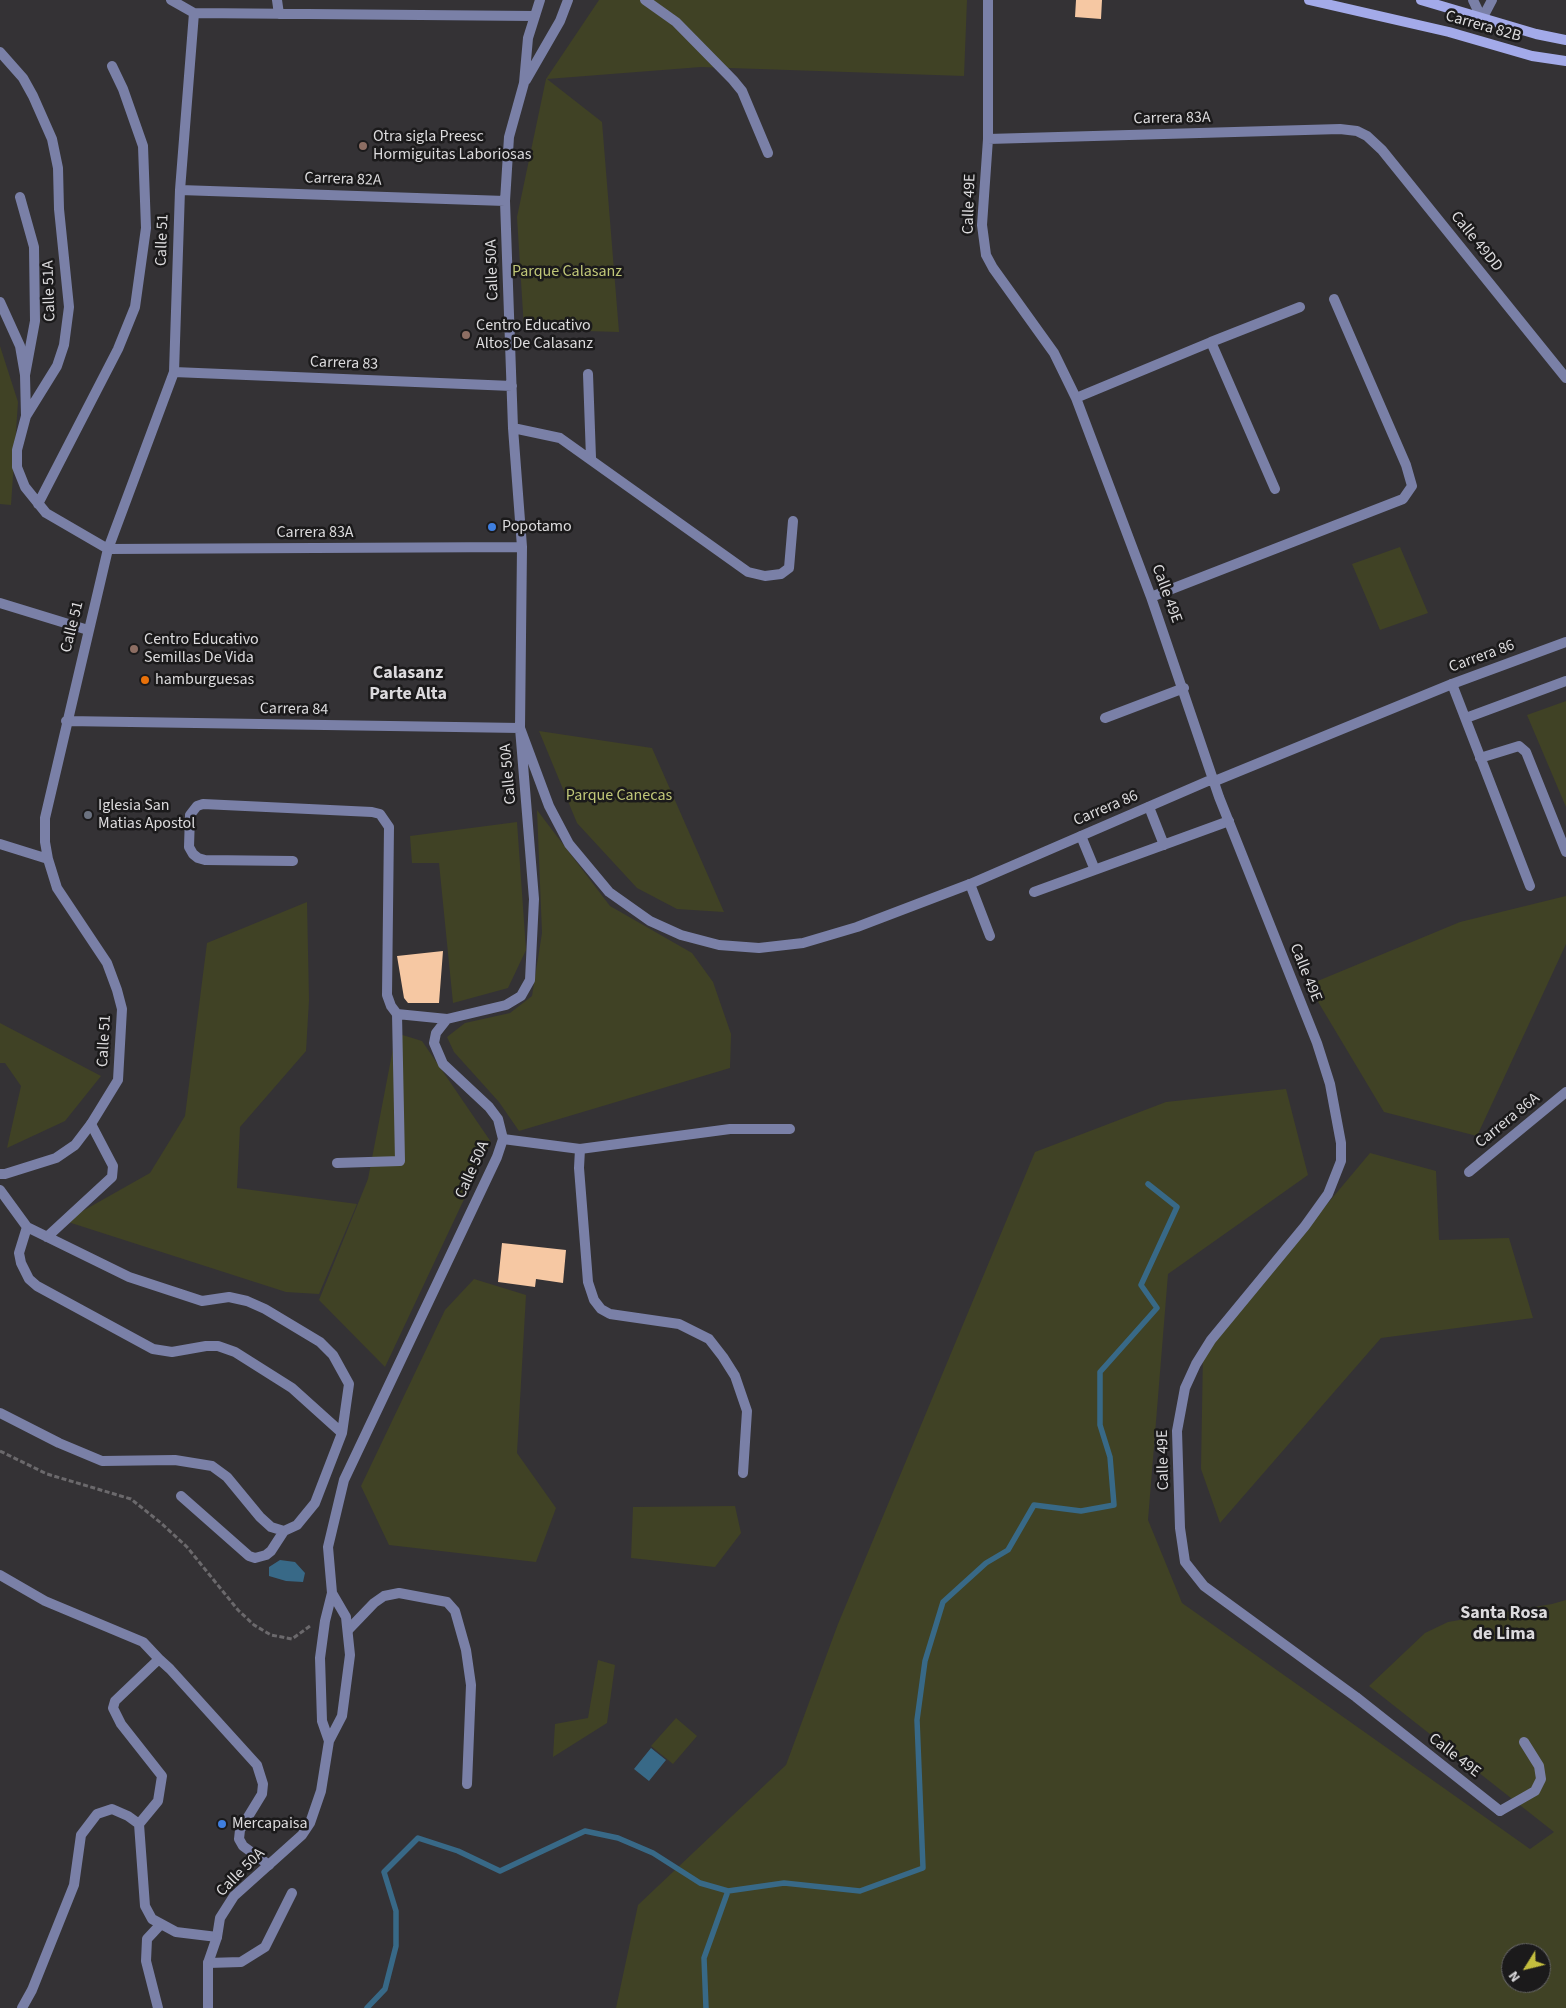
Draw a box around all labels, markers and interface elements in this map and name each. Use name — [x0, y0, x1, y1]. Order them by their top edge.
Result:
street label: Carrera 82B — [1443, 7, 1523, 47]
street label: Carrera 83A — [1133, 109, 1211, 129]
place label: Otra sigla Preesc Hormiguitas Laboriosas — [373, 127, 532, 165]
marker: Otra sigla Preesc Hormiguitas Laboriosas — [357, 140, 369, 152]
street label: Carrera 82A — [304, 169, 382, 191]
street label: Calle 49E — [959, 173, 981, 235]
street label: Calle 49DD — [1446, 208, 1506, 276]
street label: Calle 51 — [152, 213, 174, 267]
street label: Calle 50A — [482, 239, 504, 301]
street label: Calle 51A — [39, 260, 61, 322]
park label: Parque Calasanz — [512, 262, 622, 282]
place label: Centro Educativo Altos De Calasanz — [476, 316, 593, 354]
marker: Centro Educativo Altos De Calasanz — [460, 329, 472, 341]
street label: Carrera 83 — [309, 353, 379, 375]
place label: Popotamo — [502, 517, 572, 537]
marker: Popotamo — [486, 521, 498, 533]
street label: Carrera 83A — [276, 523, 354, 543]
street label: Calle 49E — [1147, 562, 1185, 626]
street label: Calle 51 — [57, 599, 89, 655]
place label: Centro Educativo Semillas De Vida — [144, 630, 259, 668]
street label: Carrera 86 — [1447, 636, 1517, 678]
marker: Centro Educativo Semillas De Vida — [128, 643, 140, 655]
district label: Calasanz Parte Alta — [369, 663, 447, 706]
place label: hamburguesas — [155, 670, 254, 690]
marker: hamburguesas — [139, 674, 151, 686]
street label: Carrera 84 — [260, 700, 328, 720]
street label: Calle 50A — [497, 743, 521, 805]
park label: Parque Canecas — [566, 786, 672, 806]
street label: Carrera 86 — [1071, 787, 1141, 831]
place label: Iglesia San Matias Apostol — [98, 796, 195, 834]
marker: Iglesia San Matias Apostol — [82, 809, 94, 821]
street label: Calle 49E — [1285, 941, 1325, 1005]
street label: Calle 51 — [94, 1014, 116, 1068]
street label: Carrera 86A — [1472, 1089, 1544, 1153]
street label: Calle 50A — [452, 1138, 494, 1202]
street label: Calle 49E — [1154, 1429, 1174, 1491]
district label: Santa Rosa de Lima — [1460, 1603, 1548, 1646]
street label: Calle 49E — [1424, 1730, 1484, 1782]
place label: Mercapaisa — [232, 1814, 308, 1834]
marker: Mercapaisa — [216, 1818, 228, 1830]
street label: Calle 50A — [213, 1845, 269, 1901]
north arrow — [1501, 1943, 1551, 1993]
text: N — [1504, 1967, 1526, 1986]

